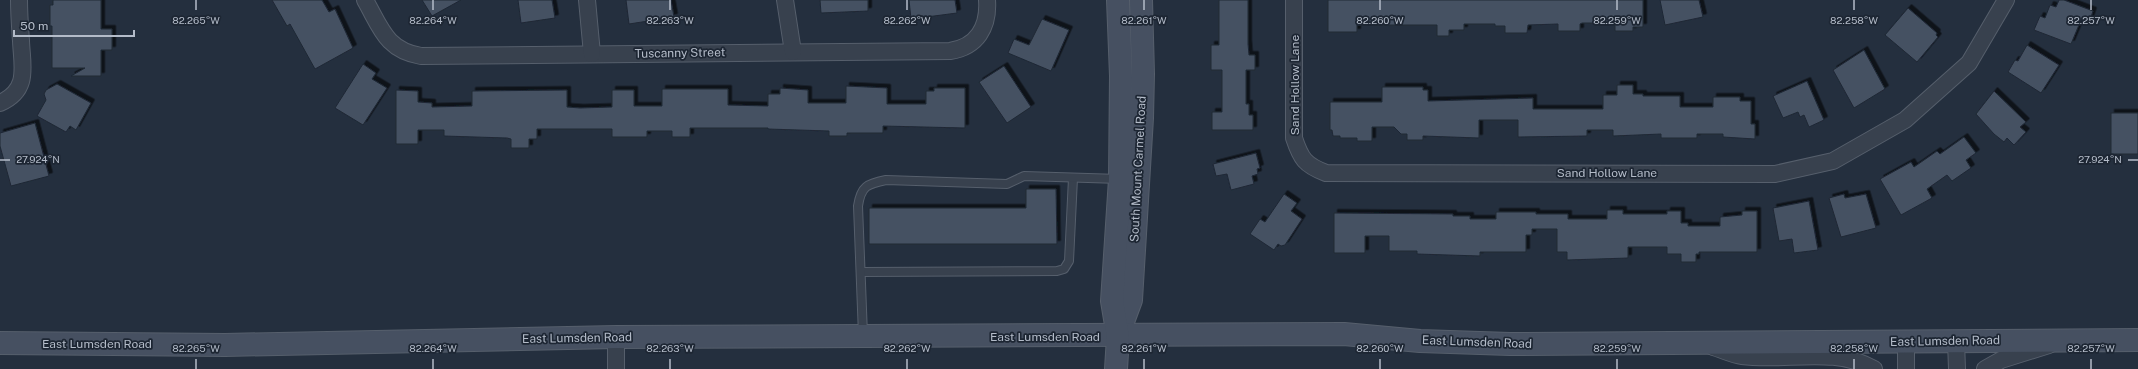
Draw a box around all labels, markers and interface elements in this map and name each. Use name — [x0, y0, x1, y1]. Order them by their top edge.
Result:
scale bar — [14, 12, 134, 38]
text: 82.265°W — [172, 14, 220, 26]
text: 82.264°W — [409, 14, 457, 26]
text: 82.263°W — [646, 14, 694, 26]
text: 82.262°W — [883, 14, 931, 26]
text: 82.261°W — [1121, 14, 1167, 26]
text: 82.260°W — [1356, 14, 1404, 26]
text: 82.259°W — [1593, 14, 1641, 26]
text: 82.258°W — [1830, 14, 1878, 26]
text: 82.257°W — [2067, 14, 2115, 26]
text: 50 m — [20, 19, 48, 33]
street label: Sand Hollow Lane — [1288, 35, 1302, 135]
street label: Tuscanny Street — [635, 45, 726, 61]
street label: South Mount Carmel Road — [1127, 95, 1149, 243]
text: 27.924°N — [16, 153, 60, 165]
text: 27.924°N — [2078, 153, 2122, 165]
street label: Sand Hollow Lane — [1557, 166, 1657, 180]
street label: East Lumsden Road — [522, 330, 632, 346]
street label: East Lumsden Road — [990, 330, 1100, 344]
street label: East Lumsden Road — [1422, 333, 1532, 351]
street label: East Lumsden Road — [1890, 333, 2000, 349]
street label: East Lumsden Road — [42, 337, 152, 351]
text: 82.265°W — [172, 342, 220, 354]
text: 82.264°W — [409, 342, 457, 354]
text: 82.263°W — [646, 342, 694, 354]
text: 82.262°W — [883, 342, 931, 354]
text: 82.261°W — [1121, 342, 1167, 354]
text: 82.260°W — [1356, 342, 1404, 354]
text: 82.259°W — [1593, 342, 1641, 354]
text: 82.258°W — [1830, 342, 1878, 354]
text: 82.257°W — [2067, 342, 2115, 354]

